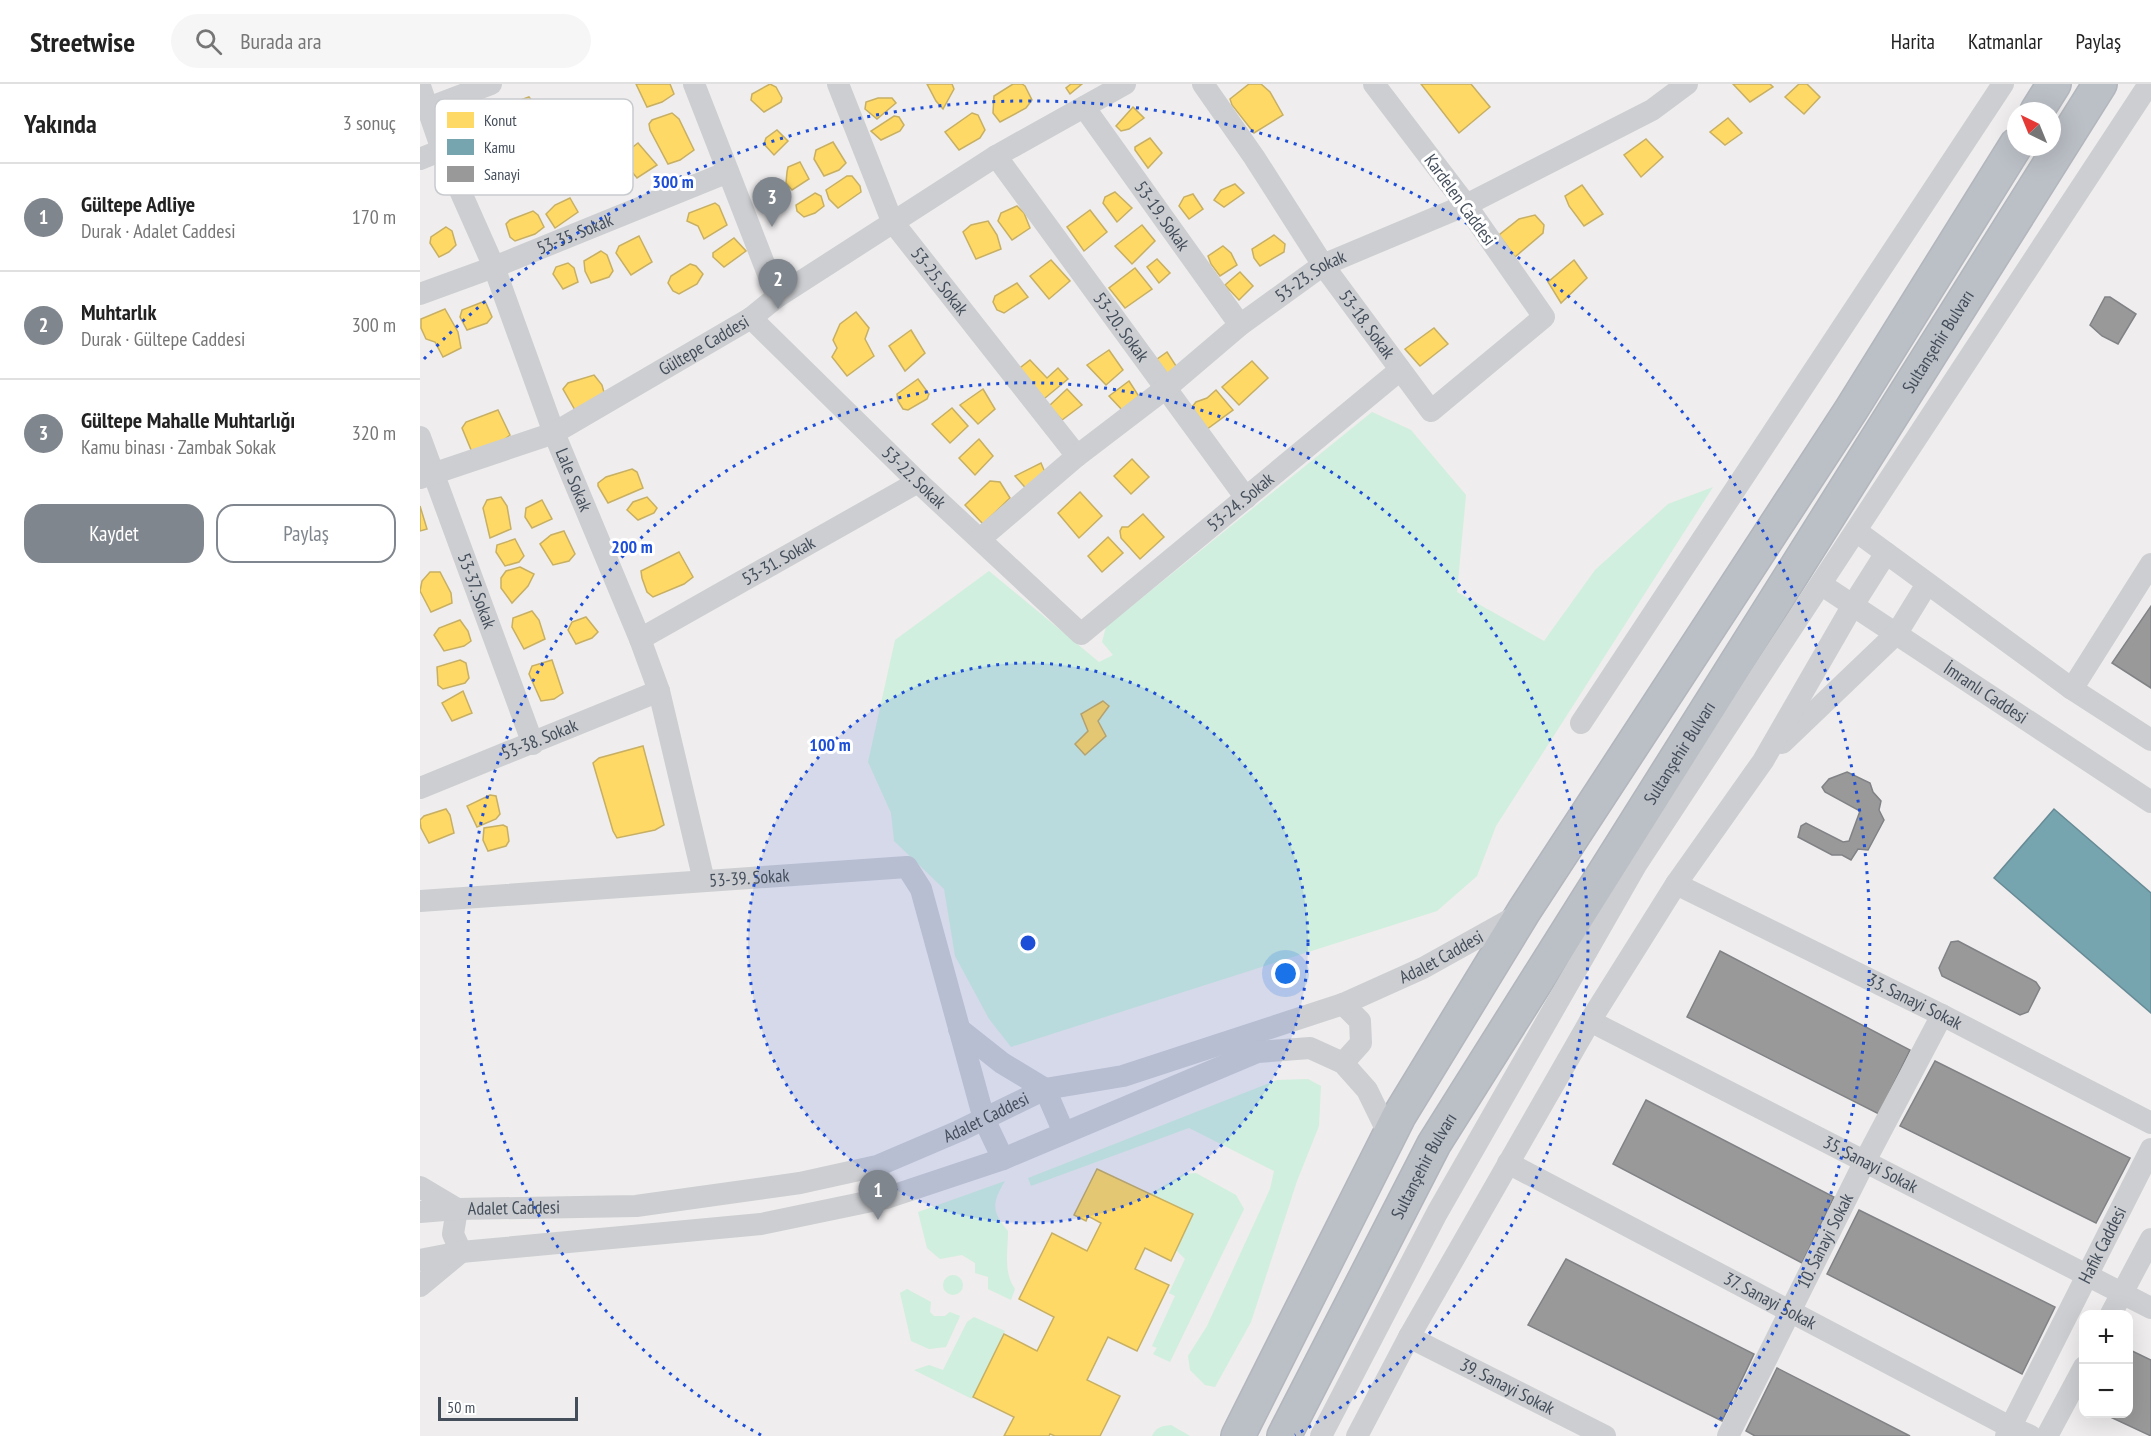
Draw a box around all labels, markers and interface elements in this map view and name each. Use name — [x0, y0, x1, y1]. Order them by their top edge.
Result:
search box — [171, 14, 591, 68]
text: Streetwise — [30, 23, 135, 60]
icon: search — [192, 25, 225, 58]
text: Burada ara — [240, 27, 321, 55]
text: Harita — [1891, 28, 1935, 55]
text: Katmanlar — [1968, 28, 2042, 55]
text: Paylaş — [2075, 28, 2121, 55]
legend — [435, 99, 633, 195]
north arrow — [2007, 102, 2061, 156]
text: Yakında — [24, 107, 97, 140]
text: 3 sonuç — [343, 110, 396, 136]
text: Konut — [484, 110, 517, 130]
text: Kamu — [484, 137, 515, 157]
street label: Kardelen Caddesi — [1420, 149, 1501, 250]
text: Sanayi — [484, 164, 520, 184]
text: 300 m — [652, 170, 694, 193]
street label: 53-19. Sokak — [1130, 176, 1195, 255]
pin: 3 — [752, 178, 792, 227]
text: Gültepe Adliye — [81, 190, 195, 218]
text: 1 — [39, 204, 48, 230]
text: 170 m — [352, 204, 396, 230]
street label: 53-35. Sokak — [533, 208, 616, 259]
text: Durak · Adalet Caddesi — [81, 218, 236, 244]
street label: 53-25. Sokak — [906, 242, 974, 320]
street label: 53-23. Sokak — [1270, 245, 1349, 307]
pin: 2 — [758, 260, 798, 309]
street label: 53-18. Sokak — [1334, 285, 1400, 363]
street label: Sultanşehir Bulvarı — [1897, 285, 1979, 397]
street label: 53-20. Sokak — [1089, 288, 1154, 366]
text: Muhtarlık — [81, 298, 157, 326]
street label: Gültepe Caddesi — [655, 310, 753, 380]
text: 2 — [39, 312, 48, 338]
text: 300 m — [352, 312, 396, 338]
text: Durak · Gültepe Caddesi — [81, 326, 245, 352]
text: Gültepe Mahalle Muhtarlığı — [81, 406, 295, 434]
text: 3 — [39, 420, 48, 446]
text: 320 m — [352, 420, 396, 446]
text: Kamu binası · Zambak Sokak — [81, 434, 276, 460]
street label: 53-22. Sokak — [877, 441, 951, 513]
street label: Lale Sokak — [551, 445, 597, 515]
street label: 53-24. Sokak — [1202, 467, 1278, 536]
button: Kaydet — [24, 504, 204, 563]
button: Paylaş — [216, 504, 396, 563]
street label: 53-31. Sokak — [738, 531, 819, 590]
text: 200 m — [611, 535, 653, 558]
street label: 53-37. Sokak — [453, 550, 501, 632]
street label: İmranlı Caddesi — [1939, 656, 2032, 729]
street label: Sultanşehir Bulvarı — [1638, 697, 1720, 809]
street label: 53-38. Sokak — [498, 713, 581, 765]
text: 100 m — [809, 733, 851, 756]
street label: 53-39. Sokak — [708, 863, 790, 892]
street label: Adalet Caddesi — [1395, 925, 1487, 988]
centre of rings — [1018, 933, 1038, 953]
your location — [1271, 959, 1300, 988]
street label: 33. Sanayi Sokak — [1863, 968, 1966, 1034]
street label: Adalet Caddesi — [940, 1087, 1032, 1147]
street label: Sultanşehir Bulvarı — [1385, 1108, 1462, 1223]
street label: 35. Sanayi Sokak — [1819, 1130, 1922, 1198]
pin: 1 — [858, 1170, 898, 1220]
street label: 10. Sanayi Sokak — [1791, 1189, 1858, 1292]
street label: Adalet Caddesi — [468, 1195, 560, 1220]
street label: Hafik Caddesi — [2073, 1202, 2131, 1287]
street label: 37. Sanayi Sokak — [1720, 1266, 1821, 1334]
map controls — [2079, 1310, 2133, 1418]
button: + — [2079, 1310, 2133, 1364]
street label: 39. Sanayi Sokak — [1456, 1353, 1559, 1420]
button: − — [2079, 1364, 2133, 1418]
scale bar — [438, 1394, 578, 1422]
text: 50 m — [447, 1397, 475, 1417]

